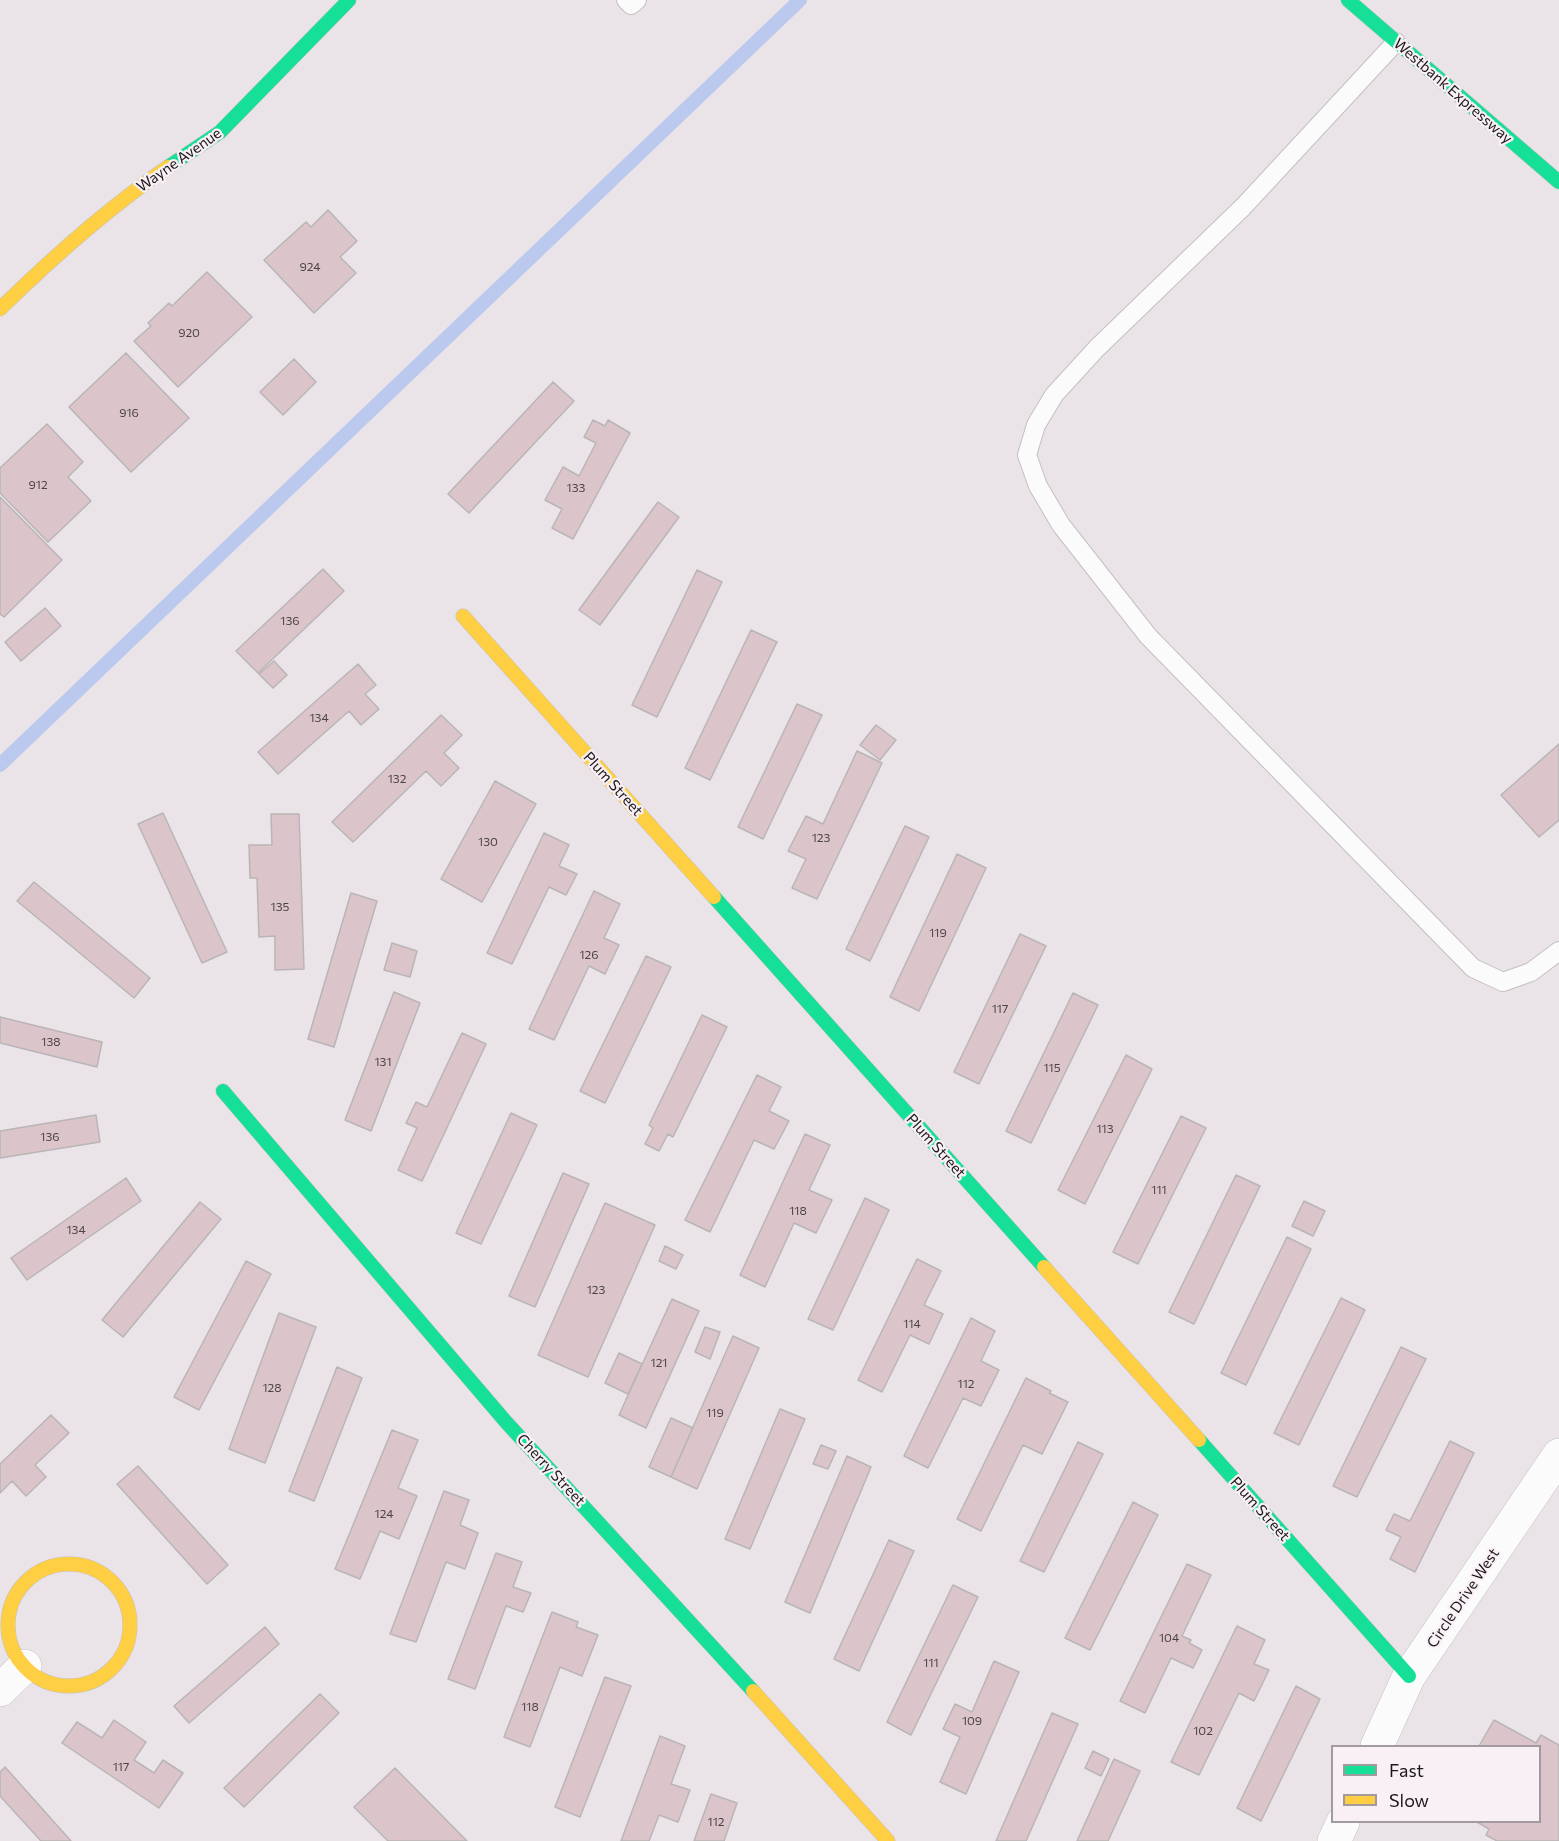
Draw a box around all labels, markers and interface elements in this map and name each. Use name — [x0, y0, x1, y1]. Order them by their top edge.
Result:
street label: Westbank Expressway — [1390, 34, 1516, 148]
street label: Wayne Avenue — [133, 124, 225, 196]
house number: 924 — [300, 260, 320, 274]
house number: 920 — [178, 326, 200, 340]
house number: 916 — [119, 406, 139, 420]
house number: 912 — [28, 478, 48, 492]
house number: 133 — [567, 481, 585, 495]
house number: 136 — [280, 614, 300, 628]
house number: 134 — [309, 711, 329, 725]
street label: Plum Street — [580, 748, 646, 820]
house number: 132 — [388, 772, 406, 786]
house number: 123 — [812, 831, 830, 845]
house number: 130 — [478, 835, 498, 849]
house number: 135 — [271, 900, 289, 914]
house number: 119 — [929, 926, 947, 940]
house number: 126 — [579, 948, 599, 962]
house number: 117 — [992, 1002, 1008, 1016]
house number: 138 — [41, 1035, 61, 1049]
house number: 131 — [374, 1055, 392, 1069]
house number: 115 — [1043, 1061, 1061, 1075]
street label: Plum Street — [903, 1110, 969, 1182]
house number: 113 — [1096, 1122, 1114, 1136]
house number: 136 — [40, 1130, 60, 1144]
house number: 111 — [1151, 1183, 1167, 1197]
house number: 118 — [789, 1204, 807, 1218]
house number: 134 — [66, 1223, 86, 1237]
house number: 123 — [587, 1283, 605, 1297]
house number: 114 — [903, 1317, 921, 1331]
house number: 121 — [651, 1356, 667, 1370]
house number: 112 — [958, 1377, 974, 1391]
house number: 128 — [262, 1381, 282, 1395]
house number: 119 — [706, 1406, 724, 1420]
street label: Cherry Street — [513, 1430, 589, 1510]
street label: Plum Street — [1227, 1473, 1293, 1545]
house number: 124 — [375, 1507, 393, 1521]
street label: Circle Drive West — [1423, 1545, 1503, 1651]
house number: 104 — [1159, 1631, 1179, 1645]
house number: 111 — [923, 1656, 939, 1670]
house number: 118 — [521, 1700, 539, 1714]
house number: 109 — [962, 1714, 982, 1728]
house number: 102 — [1193, 1724, 1213, 1738]
legend — [1331, 1745, 1541, 1823]
text: Fast — [1389, 1759, 1424, 1781]
house number: 117 — [113, 1760, 129, 1774]
text: Slow — [1389, 1789, 1429, 1811]
house number: 112 — [708, 1815, 724, 1829]

